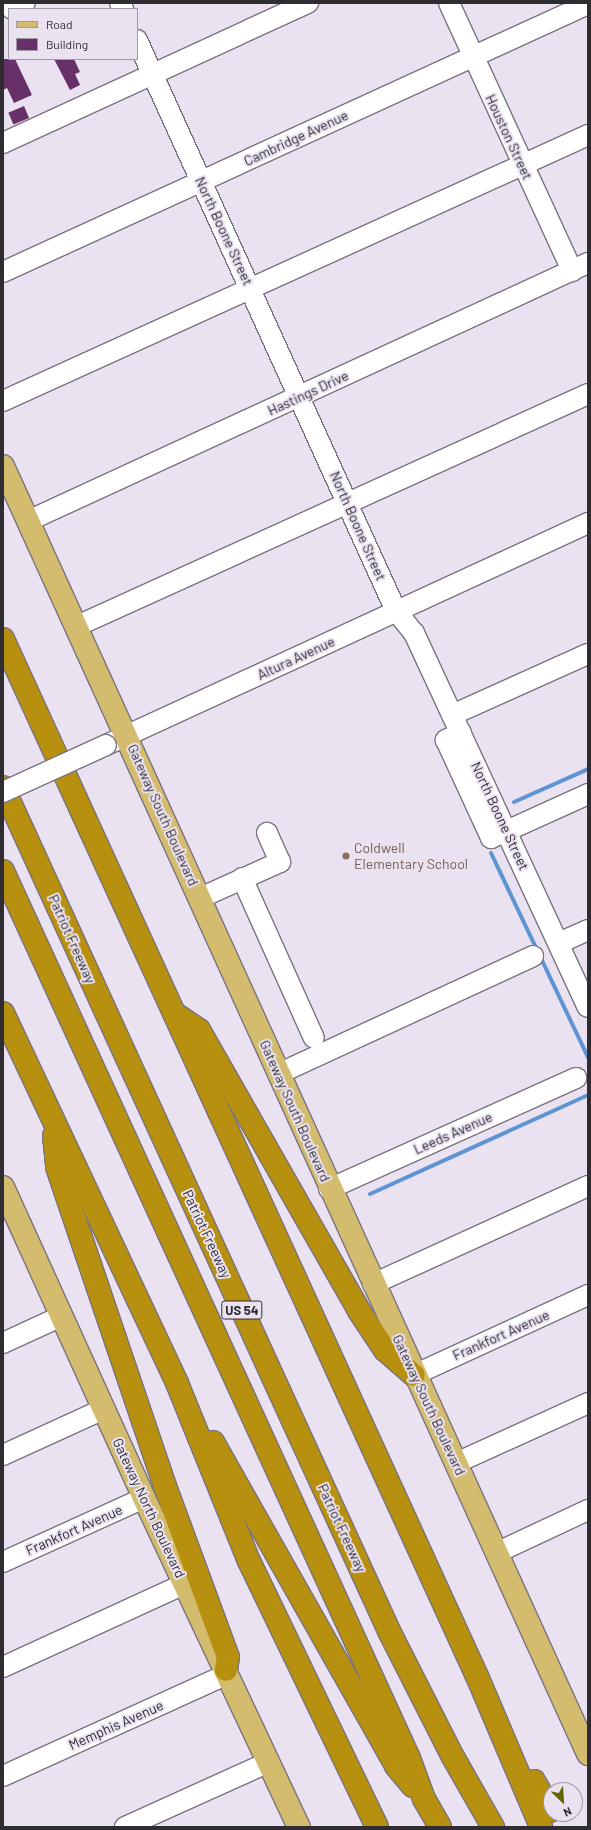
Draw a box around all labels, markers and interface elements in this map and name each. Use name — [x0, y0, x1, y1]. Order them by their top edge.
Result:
legend — [8, 8, 138, 60]
text: Road — [46, 17, 73, 31]
text: Building — [46, 37, 88, 51]
street label: Houston Street — [482, 92, 536, 182]
street label: Cambridge Avenue — [241, 106, 351, 170]
street label: North Boone Street — [191, 174, 257, 288]
street label: Hastings Drive — [265, 367, 351, 419]
street label: North Boone Street — [326, 469, 390, 583]
street label: Altura Avenue — [254, 633, 338, 683]
street label: Gateway South Boulevard — [124, 741, 202, 889]
street label: North Boone Street — [467, 759, 533, 873]
place label: Coldwell Elementary School — [354, 840, 468, 872]
marker: Coldwell Elementary School — [341, 851, 351, 861]
street label: Patriot Freeway — [45, 892, 99, 986]
street label: Gateway South Boulevard — [256, 1037, 334, 1185]
street label: Leeds Avenue — [411, 1108, 495, 1158]
street label: Patriot Freeway — [179, 1187, 235, 1281]
road number: US 54 — [221, 1299, 263, 1321]
street label: Frankfort Avenue — [450, 1306, 552, 1364]
street label: Gateway South Boulevard — [389, 1332, 469, 1478]
street label: Gateway North Boulevard — [109, 1435, 189, 1581]
street label: Patriot Freeway — [314, 1481, 370, 1575]
street label: Frankfort Avenue — [23, 1501, 125, 1559]
street label: Memphis Avenue — [66, 1697, 166, 1753]
north arrow — [543, 1782, 583, 1822]
text: N — [562, 1805, 574, 1820]

